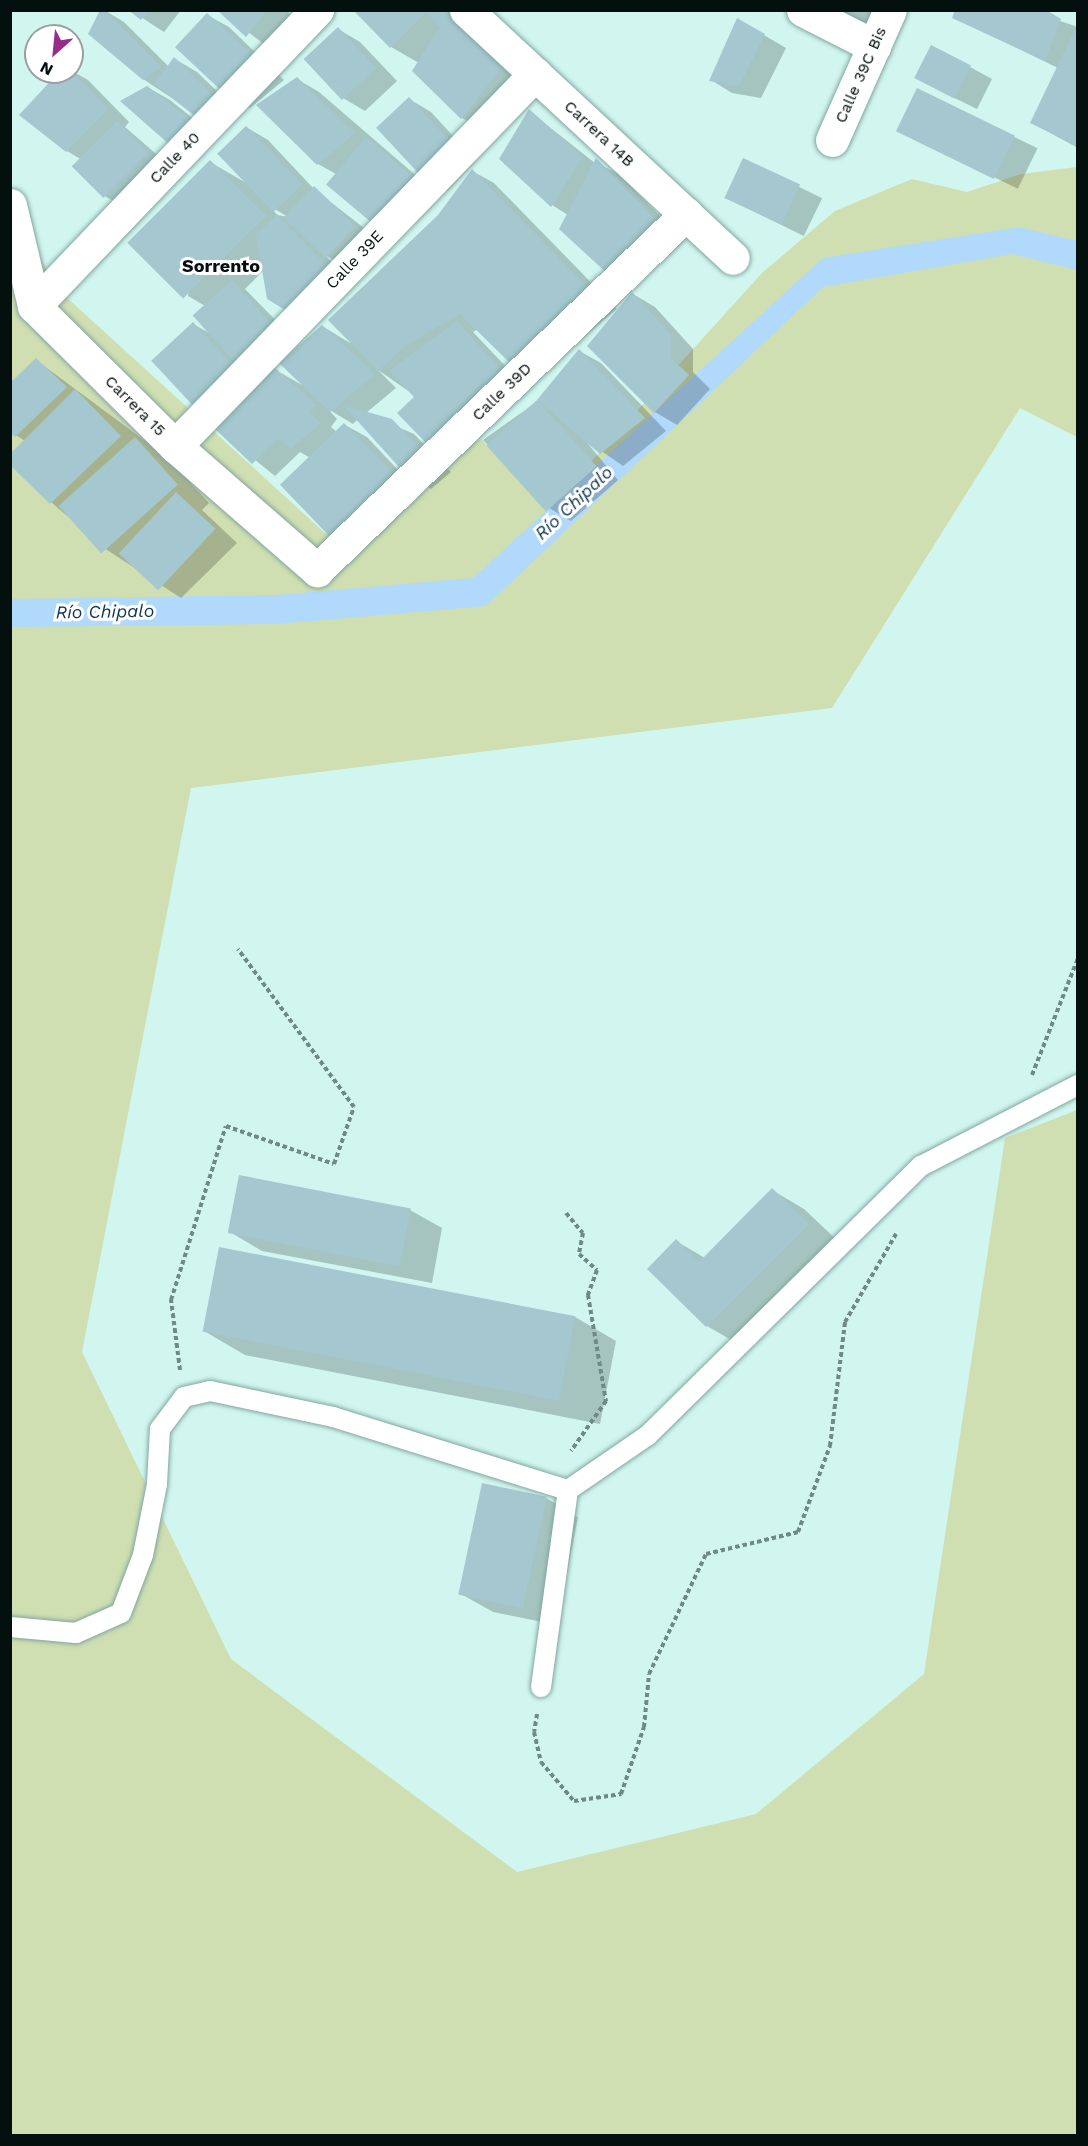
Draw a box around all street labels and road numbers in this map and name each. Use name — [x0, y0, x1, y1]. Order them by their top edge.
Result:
street label: Calle 39C Bis — [831, 24, 891, 126]
street label: Carrera 14B — [560, 97, 638, 171]
street label: Calle 40 — [146, 128, 204, 188]
street label: Calle 39E — [322, 227, 388, 293]
street label: Calle 39D — [468, 359, 536, 425]
street label: Carrera 15 — [100, 371, 170, 441]

